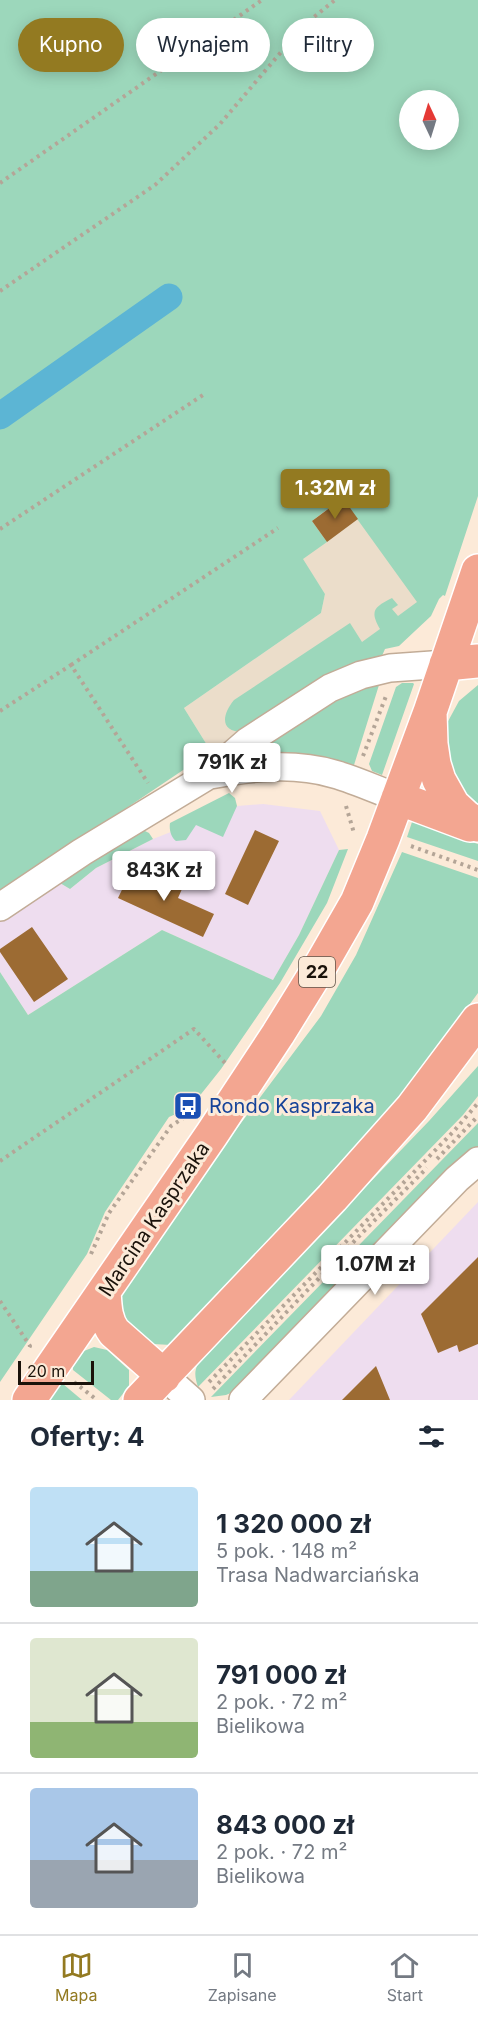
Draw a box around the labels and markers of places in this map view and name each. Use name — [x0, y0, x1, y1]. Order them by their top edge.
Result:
pin: 1.32M zł — [273, 469, 397, 520]
pin: 791K zł — [177, 743, 287, 794]
pin: 843K zł — [109, 851, 219, 902]
bus stop icon: Rondo Kasprzaka — [172, 1090, 204, 1122]
place label: Rondo Kasprzaka — [209, 1094, 375, 1118]
pin: 1.07M zł — [313, 1245, 437, 1296]

